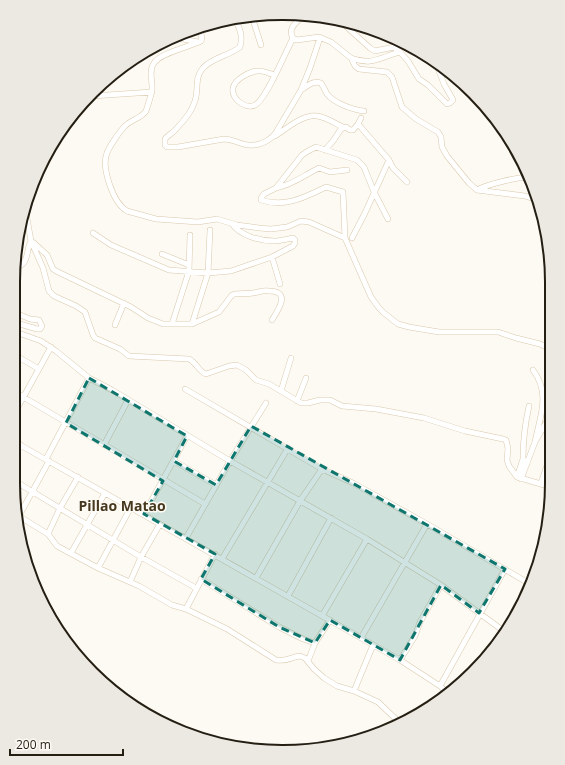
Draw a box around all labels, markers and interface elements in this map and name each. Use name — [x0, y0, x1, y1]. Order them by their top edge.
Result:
district label: Pillao Matao — [78, 496, 166, 515]
scale bar — [10, 731, 123, 757]
text: 200 m — [16, 736, 51, 753]

